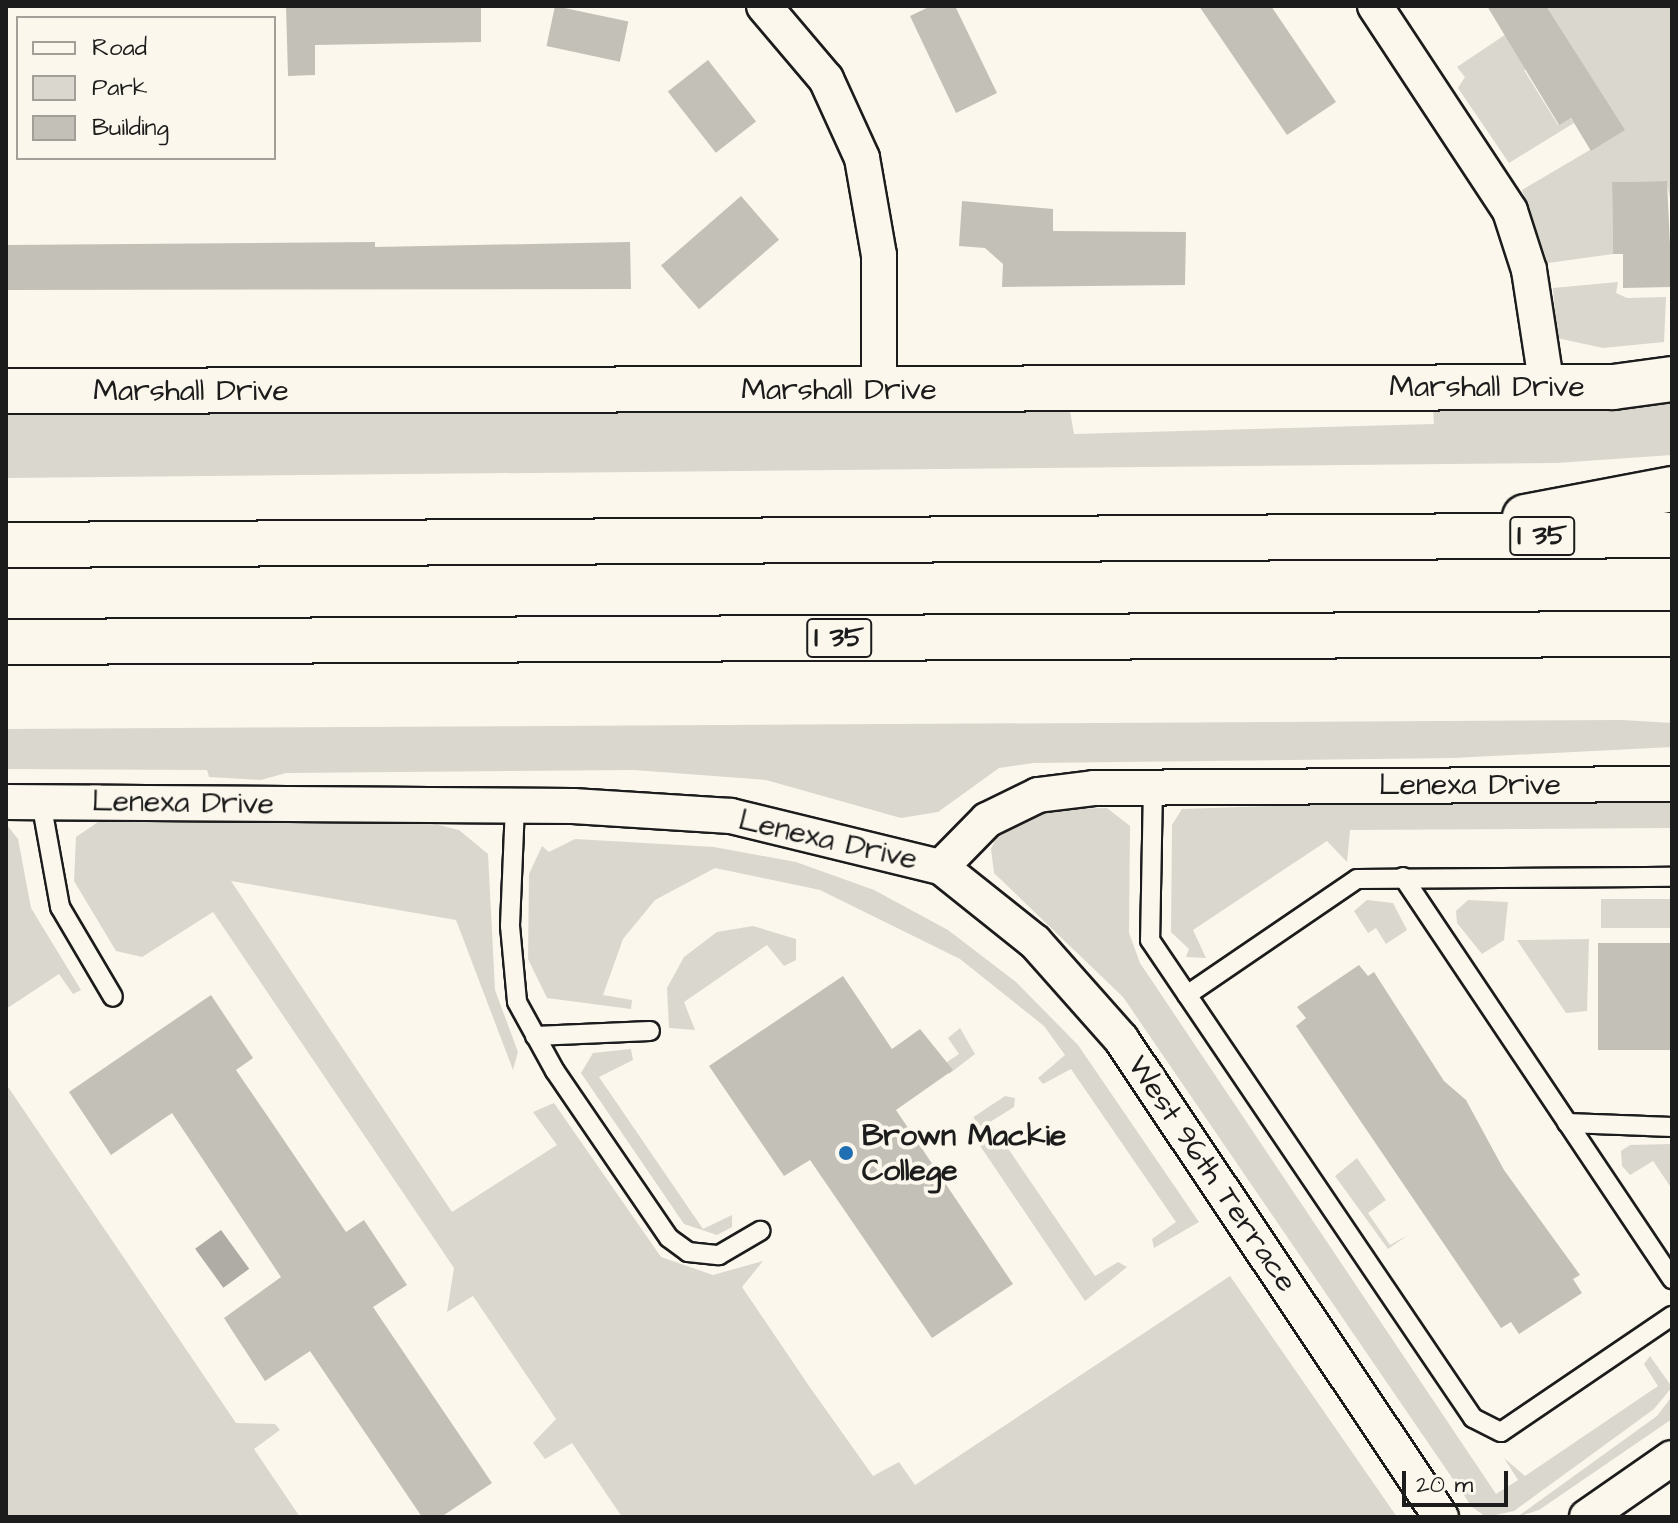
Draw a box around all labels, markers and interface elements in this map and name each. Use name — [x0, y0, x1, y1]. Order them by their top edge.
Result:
legend — [16, 16, 276, 160]
text: Road — [92, 31, 147, 65]
text: Park — [92, 71, 148, 105]
text: Building — [92, 111, 169, 145]
street label: Marshall Drive — [1389, 369, 1585, 405]
street label: Marshall Drive — [741, 372, 937, 408]
street label: Marshall Drive — [93, 373, 289, 409]
road number: I 35 — [1508, 512, 1576, 560]
road number: I 35 — [805, 614, 873, 662]
street label: Lenexa Drive — [1379, 767, 1561, 803]
street label: Lenexa Drive — [92, 783, 274, 823]
street label: Lenexa Drive — [735, 802, 921, 878]
street label: West 96th Terrace — [1120, 1049, 1304, 1299]
place label: Brown Mackie College — [862, 1118, 1066, 1188]
marker: Brown Mackie College — [837, 1144, 855, 1162]
scale bar — [1406, 1455, 1512, 1505]
text: 20 m — [1416, 1468, 1473, 1502]

